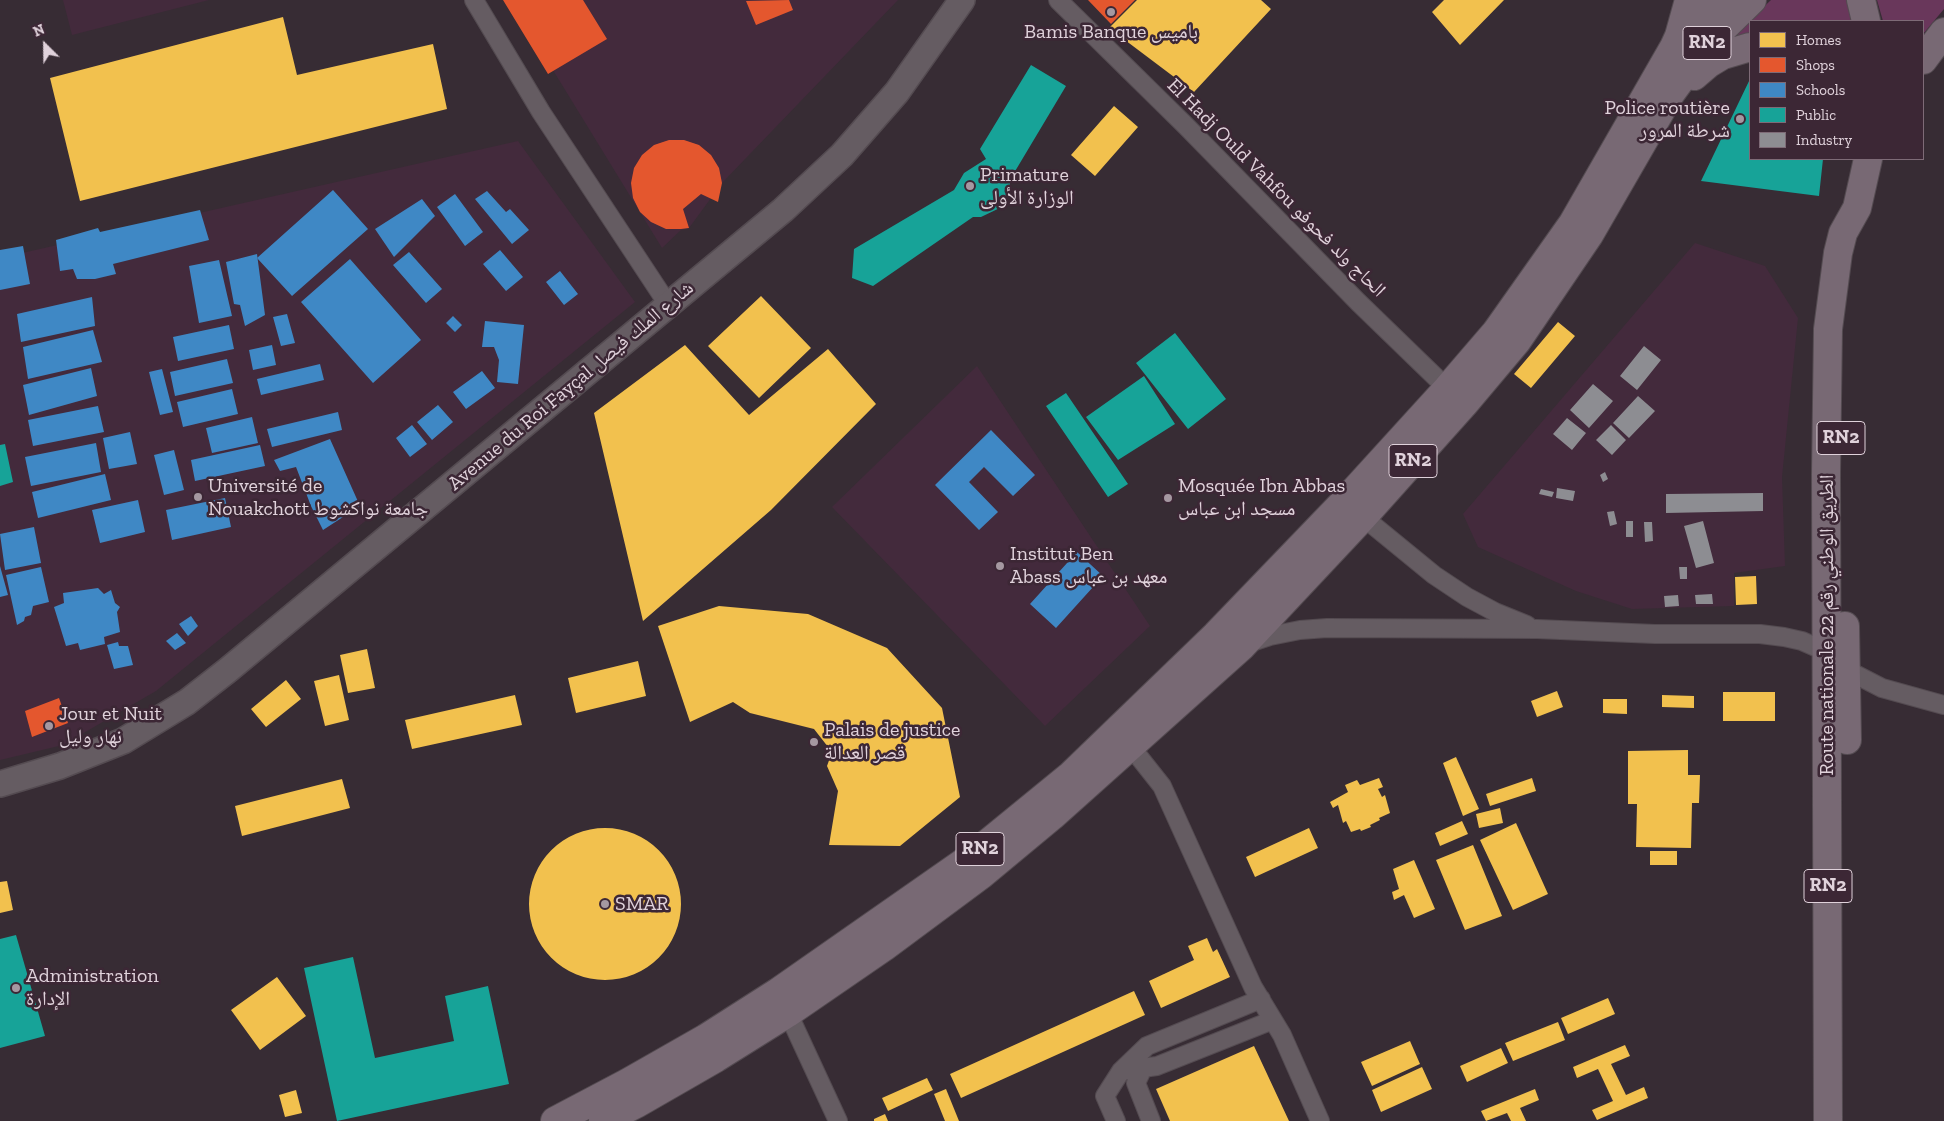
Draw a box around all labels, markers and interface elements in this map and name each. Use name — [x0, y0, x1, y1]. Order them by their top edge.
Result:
marker: Bamis Banque باميس — [1105, 6, 1117, 18]
north arrow — [20, 20, 70, 70]
place label: Bamis Banque باميس — [1024, 20, 1198, 44]
legend — [1749, 20, 1924, 160]
text: N — [31, 21, 47, 41]
road number: RN2 — [1683, 26, 1731, 59]
text: Homes — [1796, 31, 1841, 49]
text: Shops — [1796, 56, 1835, 74]
street label: El Hadj Ould Vahfou الحاج ولد فحوفو — [1162, 74, 1390, 302]
text: Schools — [1796, 81, 1845, 99]
place label: Police routière شرطة المرور — [1605, 96, 1730, 143]
text: Public — [1796, 106, 1836, 124]
marker: Police routière شرطة المرور — [1734, 113, 1746, 125]
text: Industry — [1796, 131, 1852, 149]
place label: Primature الوزارة الأولى — [980, 163, 1074, 210]
marker: Primature الوزارة الأولى — [964, 180, 976, 192]
street label: Avenue du Roi Fayçal شارع الملك فيصل — [443, 276, 699, 496]
road number: RN2 — [1817, 422, 1865, 454]
road number: RN2 — [1389, 444, 1437, 478]
place label: Université de Nouakchott جامعة نواكشوط — [208, 474, 428, 521]
place label: Mosquée Ibn Abbas مسجد ابن عباس — [1178, 474, 1345, 521]
street label: Route nationale 22 الطريق الوطني رقم — [1815, 474, 1839, 776]
marker: Université de Nouakchott جامعة نواكشوط — [192, 491, 204, 503]
marker: Mosquée Ibn Abbas مسجد ابن عباس — [1162, 492, 1174, 504]
place label: Institut Ben Abass معهد بن عباس — [1010, 542, 1167, 589]
marker: Institut Ben Abass معهد بن عباس — [994, 560, 1006, 572]
place label: Jour et Nuit نهار وليل — [59, 702, 162, 749]
place label: Palais de justice قصر العدالة — [824, 718, 960, 765]
marker: Jour et Nuit نهار وليل — [43, 720, 55, 732]
marker: Palais de justice قصر العدالة — [808, 736, 820, 748]
road number: RN2 — [956, 832, 1004, 866]
road number: RN2 — [1804, 869, 1852, 902]
place label: SMAR — [615, 892, 669, 916]
marker: SMAR — [599, 898, 611, 910]
place label: Administration الإدارة — [26, 964, 159, 1011]
marker: Administration الإدارة — [10, 982, 22, 994]

